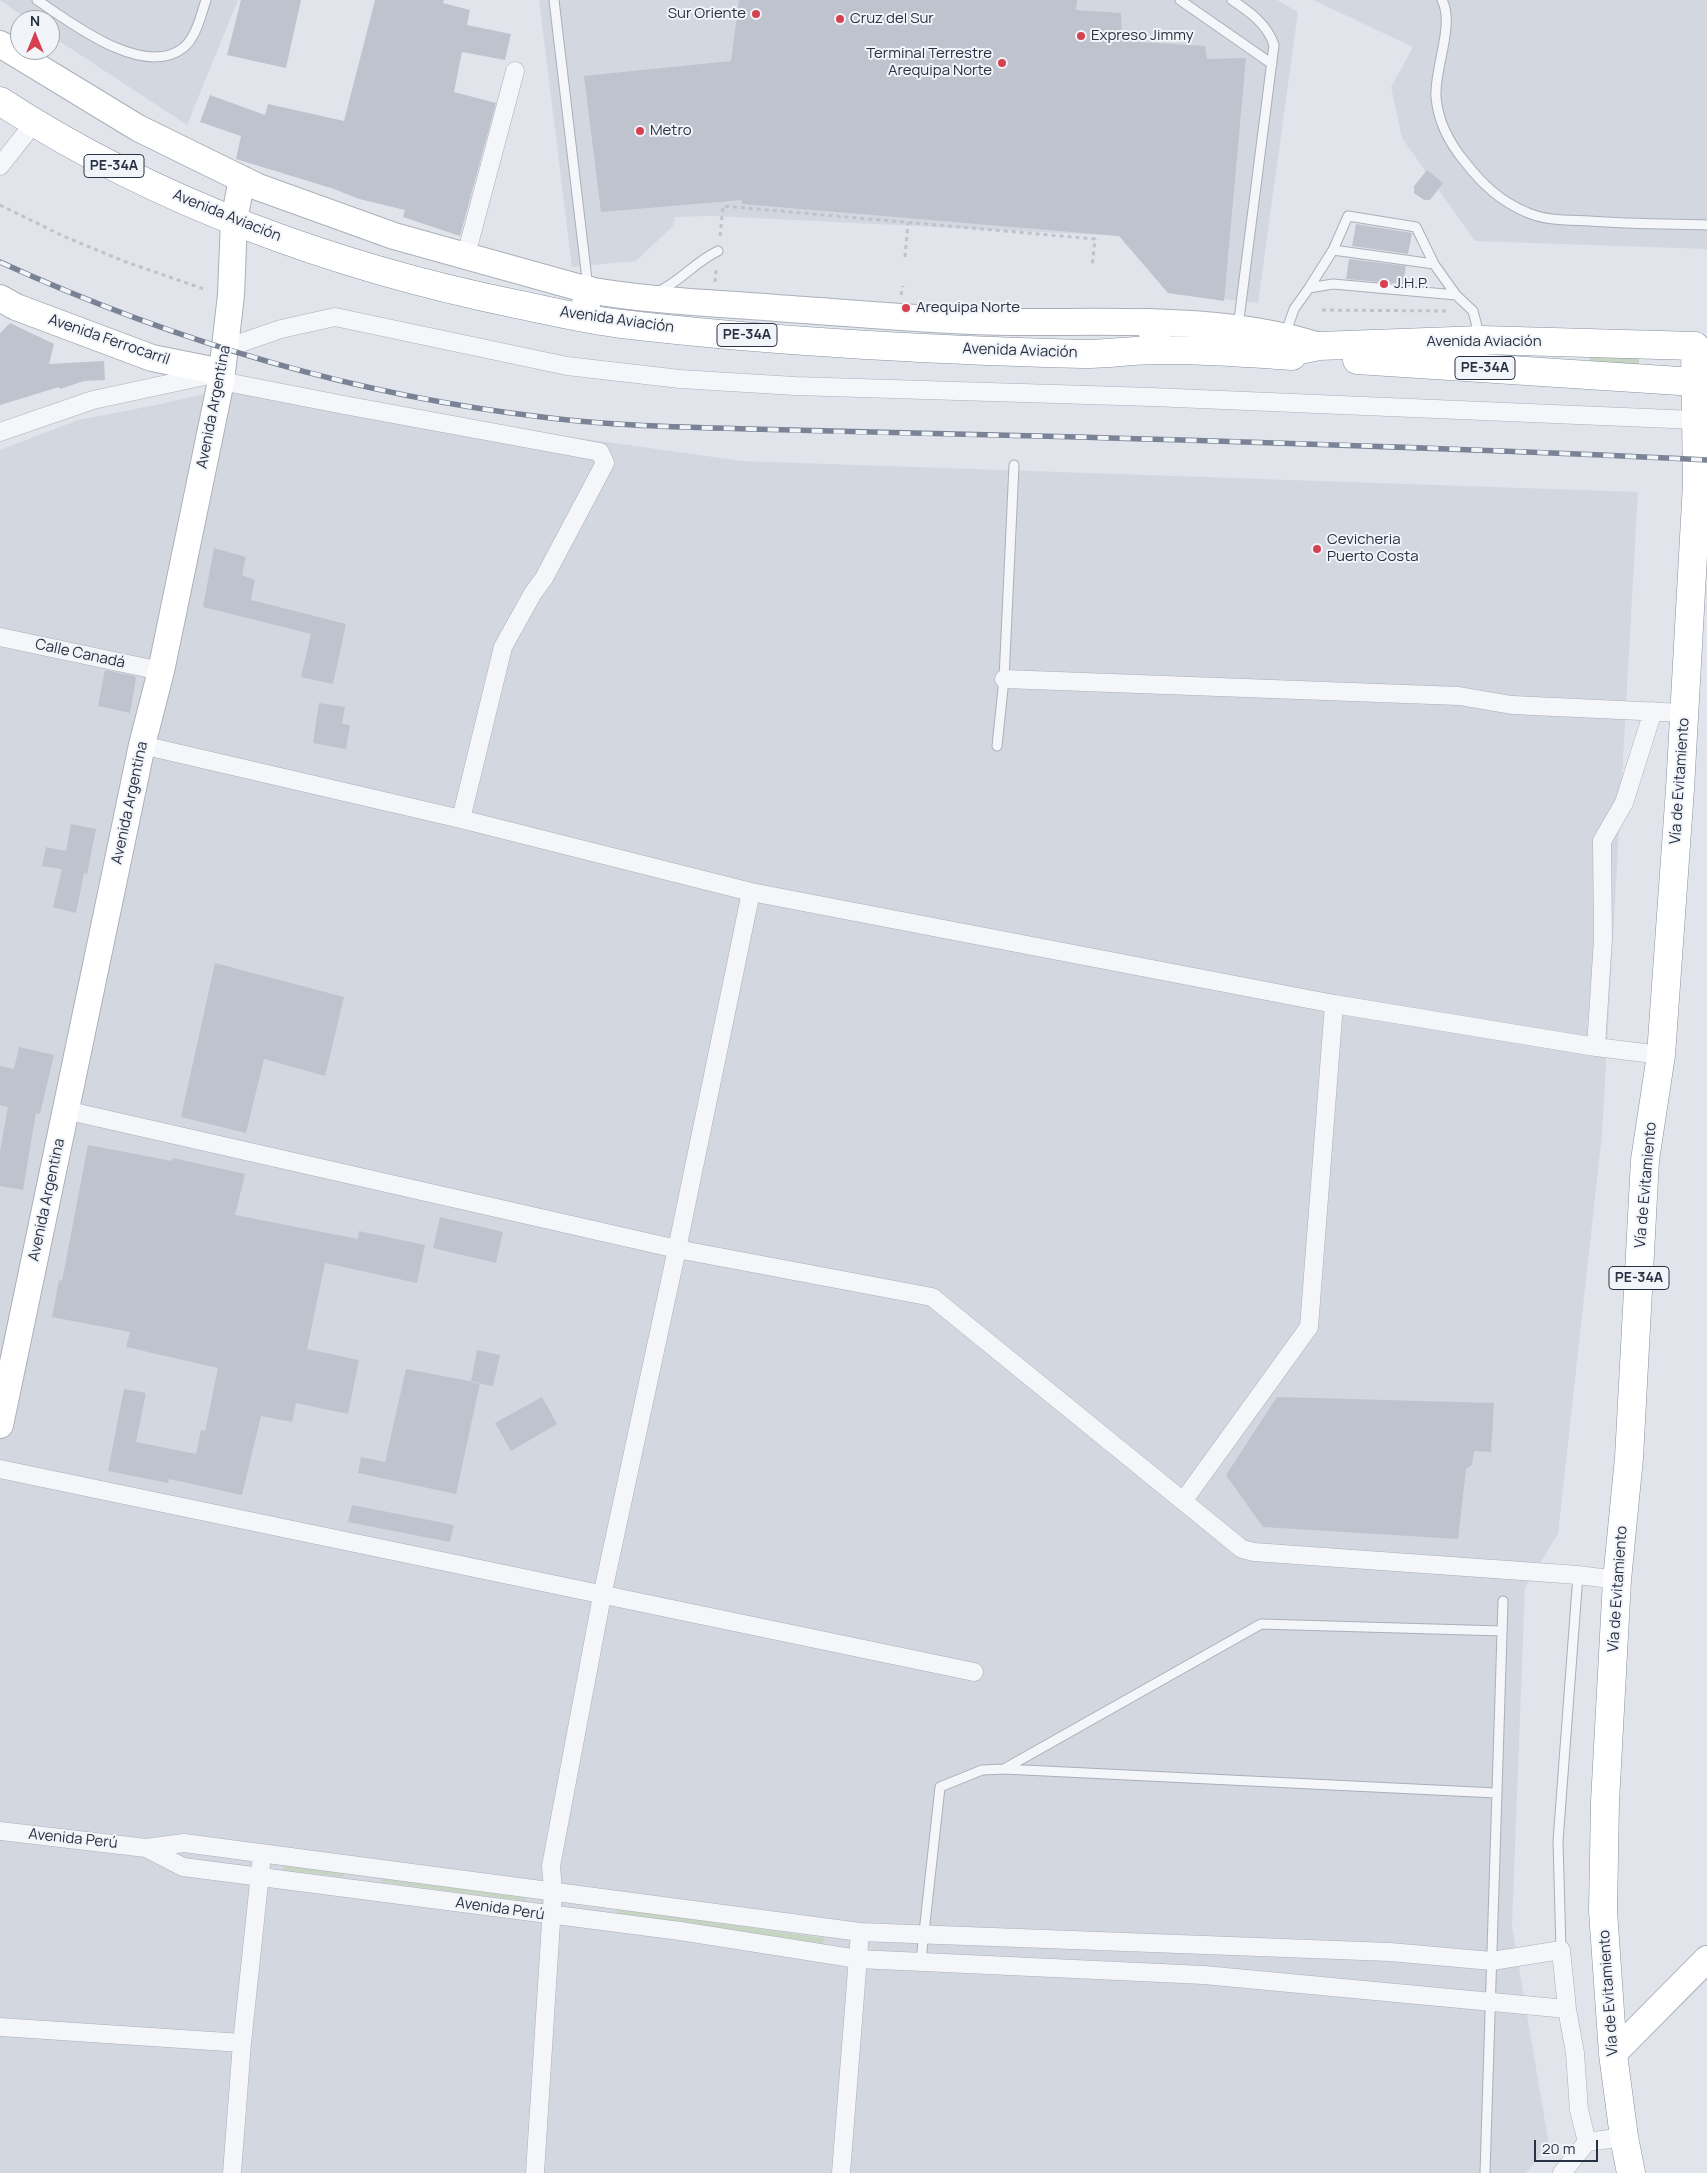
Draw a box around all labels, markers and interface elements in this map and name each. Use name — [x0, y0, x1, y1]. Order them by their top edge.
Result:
place label: Sur Oriente — [668, 5, 746, 23]
marker: Sur Oriente — [750, 8, 762, 20]
north arrow — [10, 10, 60, 60]
place label: Cruz del Sur — [850, 10, 934, 28]
text: N — [30, 11, 40, 30]
marker: Cruz del Sur — [834, 13, 846, 25]
place label: Expreso Jimmy — [1091, 27, 1194, 45]
marker: Expreso Jimmy — [1075, 30, 1087, 42]
place label: Terminal Terrestre Arequipa Norte — [866, 45, 992, 80]
marker: Terminal Terrestre Arequipa Norte — [996, 57, 1008, 69]
place label: Metro — [650, 122, 692, 140]
marker: Metro — [634, 125, 646, 137]
road number: PE-34A — [84, 154, 144, 178]
street label: Avenida Aviación — [170, 186, 284, 246]
place label: J.H.P. — [1394, 275, 1429, 293]
marker: J.H.P. — [1378, 278, 1390, 290]
place label: Arequipa Norte — [916, 299, 1020, 317]
marker: Arequipa Norte — [900, 302, 912, 314]
street label: Avenida Aviación — [559, 303, 675, 337]
street label: Avenida Ferrocarril — [46, 311, 172, 369]
road number: PE-34A — [717, 324, 777, 346]
street label: Avenida Aviación — [1426, 333, 1542, 351]
street label: Avenida Aviación — [962, 340, 1078, 362]
street label: Avenida Argentina — [193, 344, 235, 470]
road number: PE-34A — [1455, 356, 1515, 379]
place label: Cevicheria Puerto Costa — [1327, 531, 1418, 566]
marker: Cevicheria Puerto Costa — [1311, 543, 1323, 555]
street label: Calle Canadá — [33, 636, 127, 672]
street label: Vía de Evitamiento — [1667, 717, 1693, 845]
street label: Avenida Argentina — [108, 740, 152, 866]
street label: Vía de Evitamiento — [1632, 1121, 1660, 1249]
street label: Avenida Argentina — [25, 1137, 69, 1263]
road number: PE-34A — [1609, 1266, 1669, 1290]
street label: Vía de Evitamiento — [1605, 1525, 1631, 1653]
street label: Avenida Perú — [28, 1825, 118, 1853]
street label: Avenida Perú — [454, 1894, 546, 1924]
street label: Vía de Evitamiento — [1596, 1929, 1622, 2057]
scale bar — [1537, 2130, 1601, 2162]
text: 20 m — [1542, 2138, 1575, 2159]

